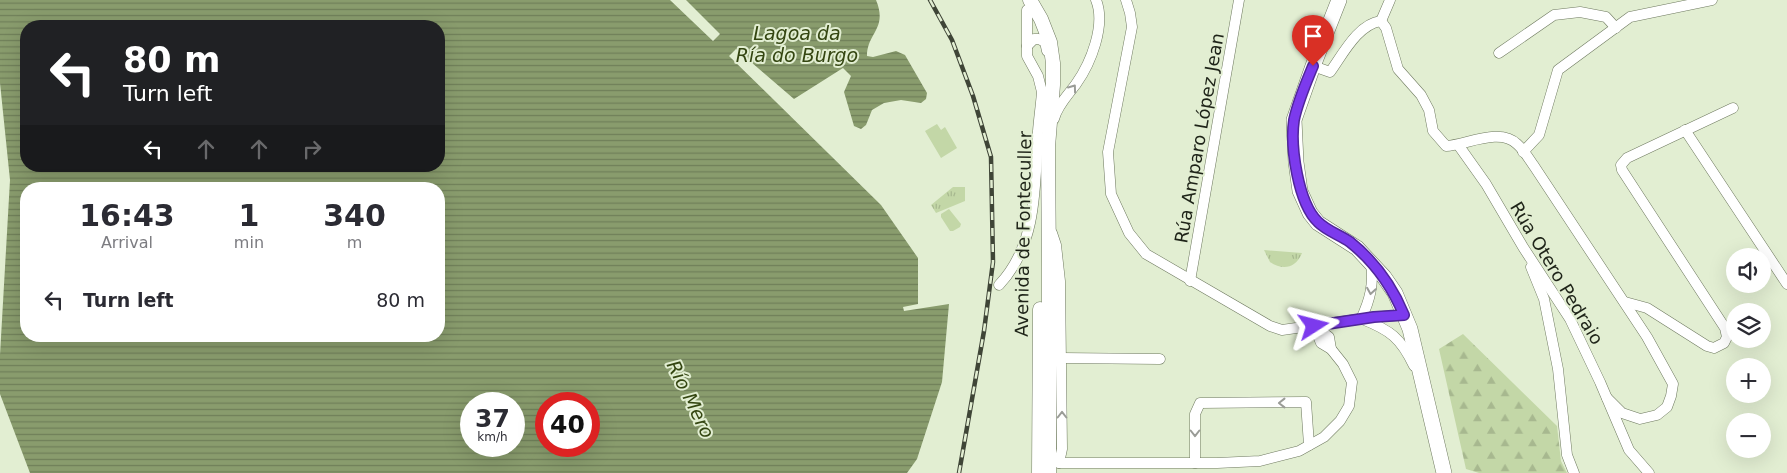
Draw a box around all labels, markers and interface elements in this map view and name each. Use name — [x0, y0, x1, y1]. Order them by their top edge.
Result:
pin — [1292, 15, 1334, 66]
water label: Lagoa da Ría do Burgo — [736, 22, 858, 66]
icon: arrive — [1299, 22, 1327, 50]
street label: Rúa Amparo López Jean — [1170, 31, 1228, 245]
icon: left — [40, 40, 105, 105]
text: 80 m — [123, 40, 220, 80]
text: Turn left — [123, 81, 212, 106]
one-way arrow — [1067, 84, 1076, 93]
street label: Avenida de Fonteculler — [1011, 130, 1035, 337]
icon: left — [139, 135, 167, 163]
icon: ahead — [192, 135, 220, 163]
icon: ahead — [245, 135, 273, 163]
icon: right — [298, 135, 326, 163]
text: 16:43 — [79, 198, 175, 233]
text: 1 — [238, 198, 259, 233]
text: 340 — [323, 198, 386, 233]
street label: Rúa Otero Pedraio — [1506, 198, 1608, 348]
text: Arrival — [101, 233, 153, 252]
text: min — [234, 233, 264, 252]
text: m — [347, 233, 362, 252]
map controls — [1726, 248, 1771, 458]
button: sound — [1726, 248, 1771, 293]
icon: left — [40, 286, 68, 314]
one-way arrow — [1367, 287, 1377, 296]
text: Turn left — [83, 289, 174, 311]
text: 80 m — [376, 289, 425, 311]
position arrow — [1287, 299, 1339, 351]
button: layers — [1726, 303, 1771, 348]
water label: Río Mero — [663, 357, 719, 441]
button: + — [1726, 358, 1771, 403]
speed limit sign: 40 — [535, 392, 600, 457]
one-way arrow — [1278, 398, 1286, 408]
text: 37 — [475, 404, 510, 433]
one-way arrow — [1056, 411, 1067, 419]
button: − — [1726, 413, 1771, 458]
one-way arrow — [1190, 429, 1200, 437]
text: km/h — [477, 430, 508, 444]

